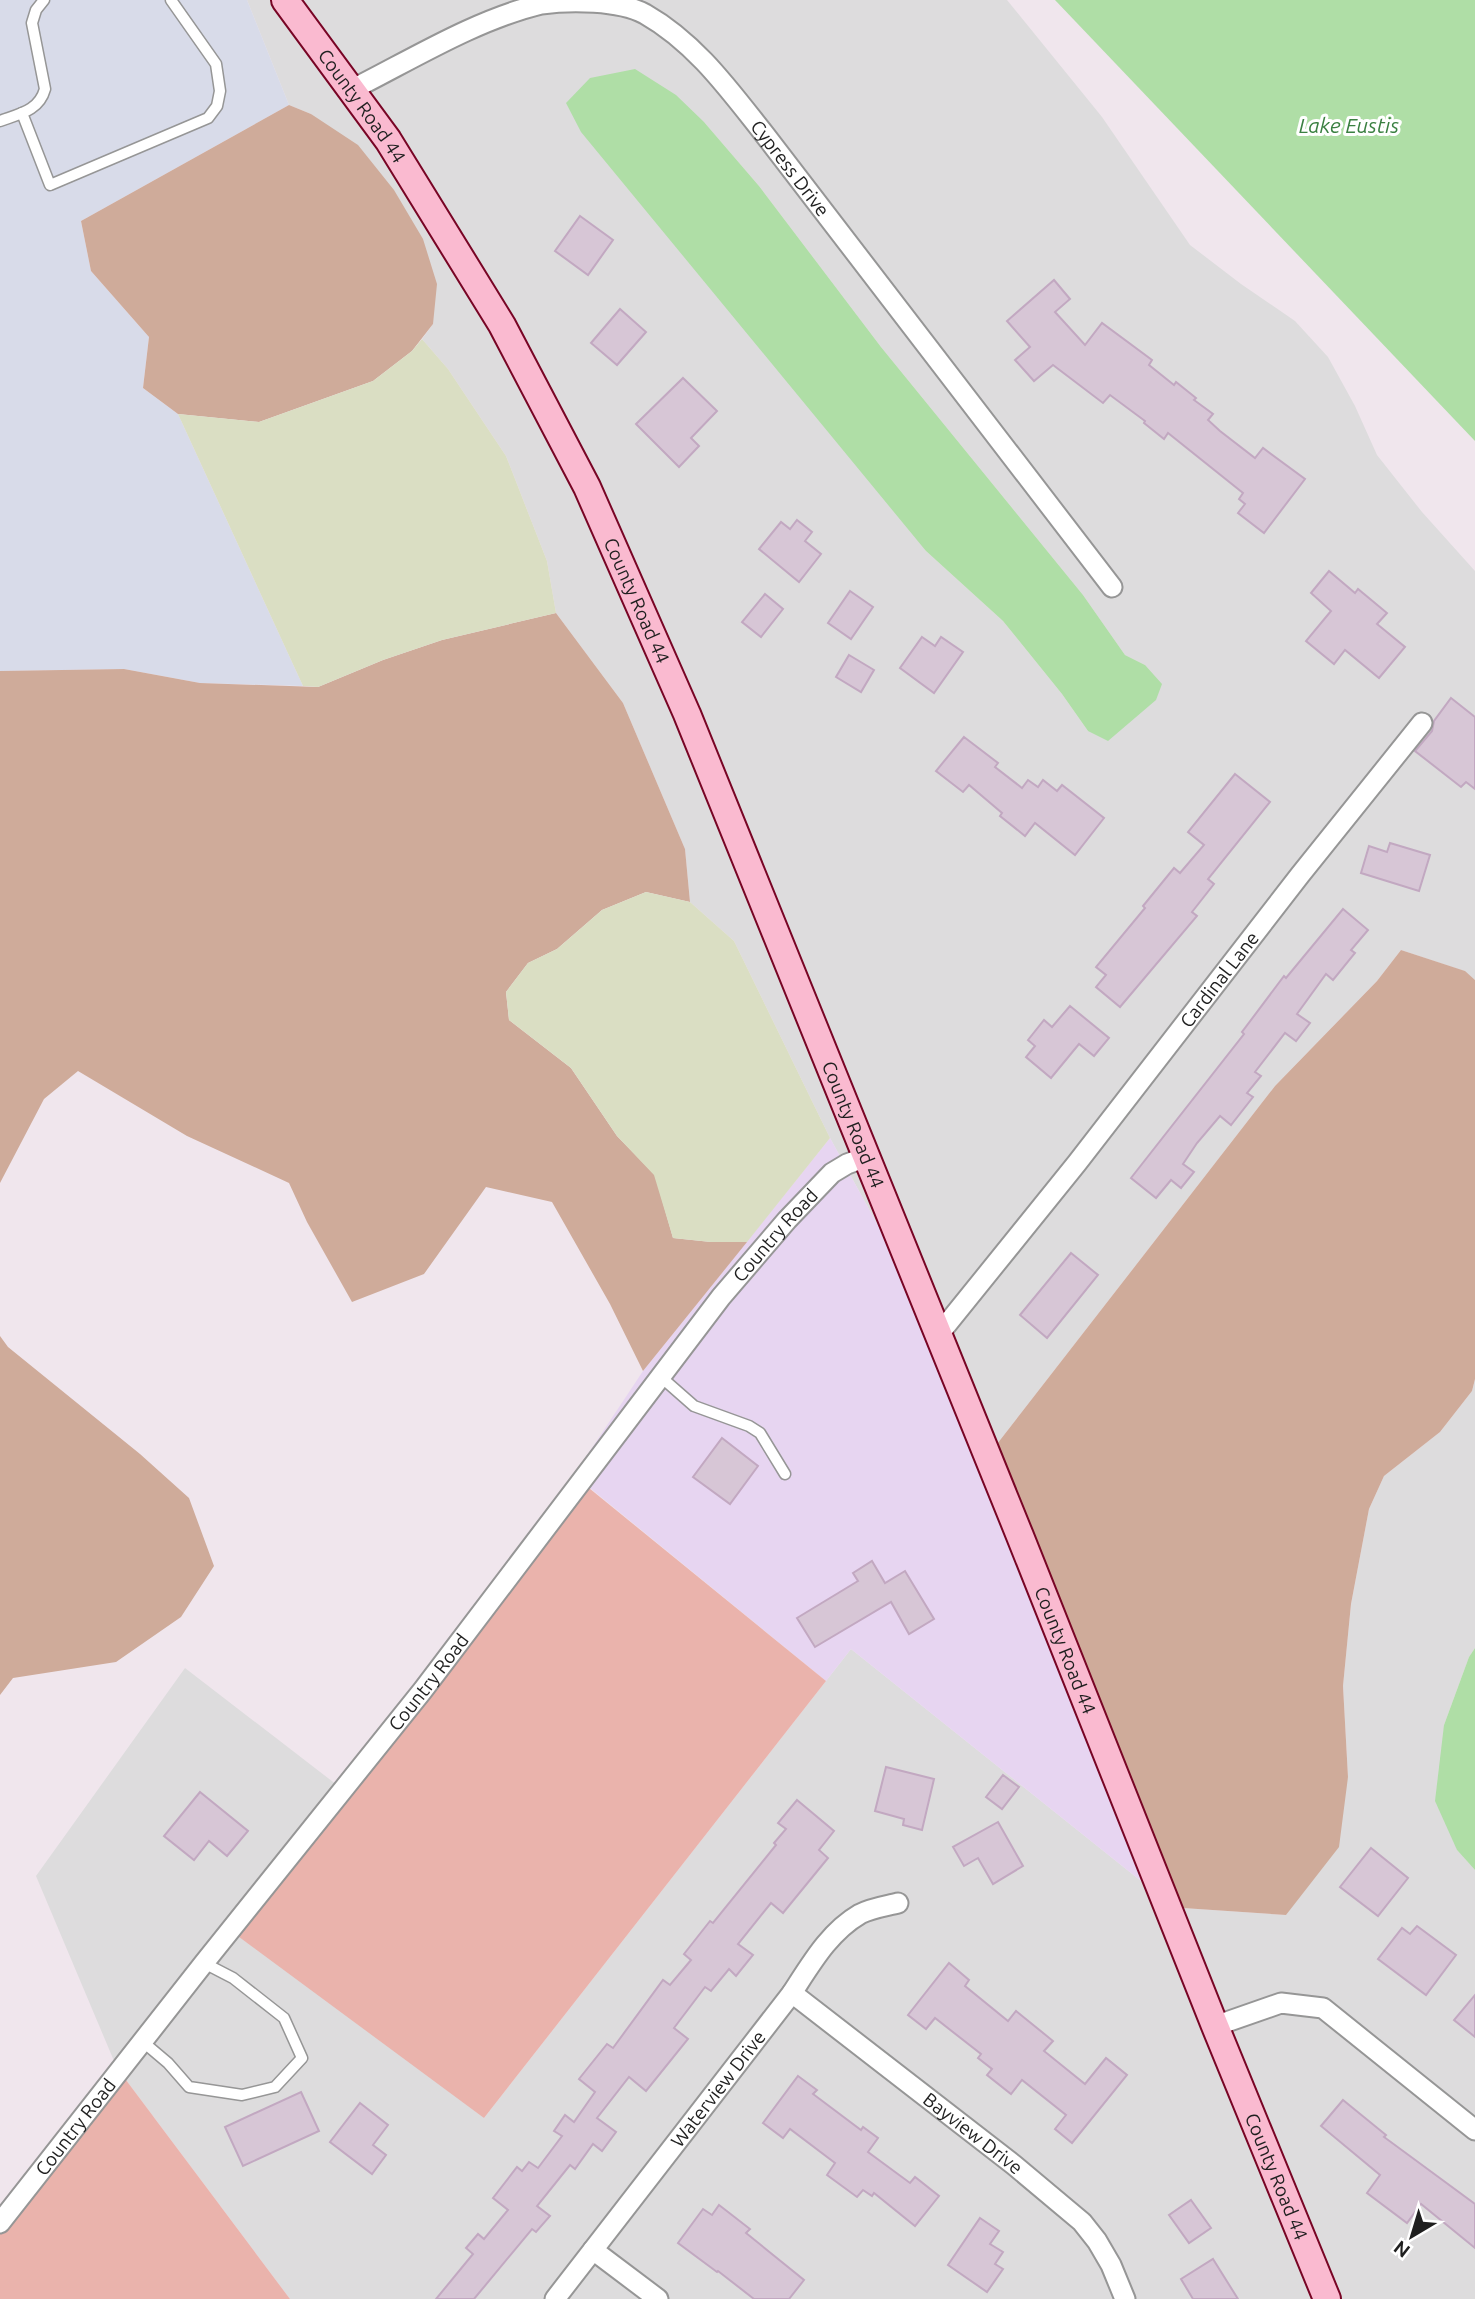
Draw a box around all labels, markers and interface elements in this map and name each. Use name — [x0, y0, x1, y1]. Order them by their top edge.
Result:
street label: County Road 44 — [314, 45, 410, 167]
water label: Lake Eustis — [1299, 113, 1399, 137]
street label: Cypress Drive — [746, 116, 834, 220]
street label: County Road 44 — [600, 534, 674, 667]
street label: Cardinal Lane — [1175, 927, 1263, 1032]
street label: County Road 44 — [818, 1058, 889, 1191]
street label: Country Road — [728, 1184, 822, 1286]
street label: County Road 44 — [1030, 1583, 1101, 1717]
street label: Country Road — [384, 1629, 473, 1735]
street label: Waterview Drive — [666, 2026, 770, 2151]
street label: Country Road — [31, 2074, 120, 2180]
street label: Bayview Drive — [919, 2088, 1027, 2179]
street label: County Road 44 — [1241, 2110, 1313, 2243]
north arrow — [1377, 2201, 1447, 2271]
text: N — [1389, 2236, 1414, 2262]

